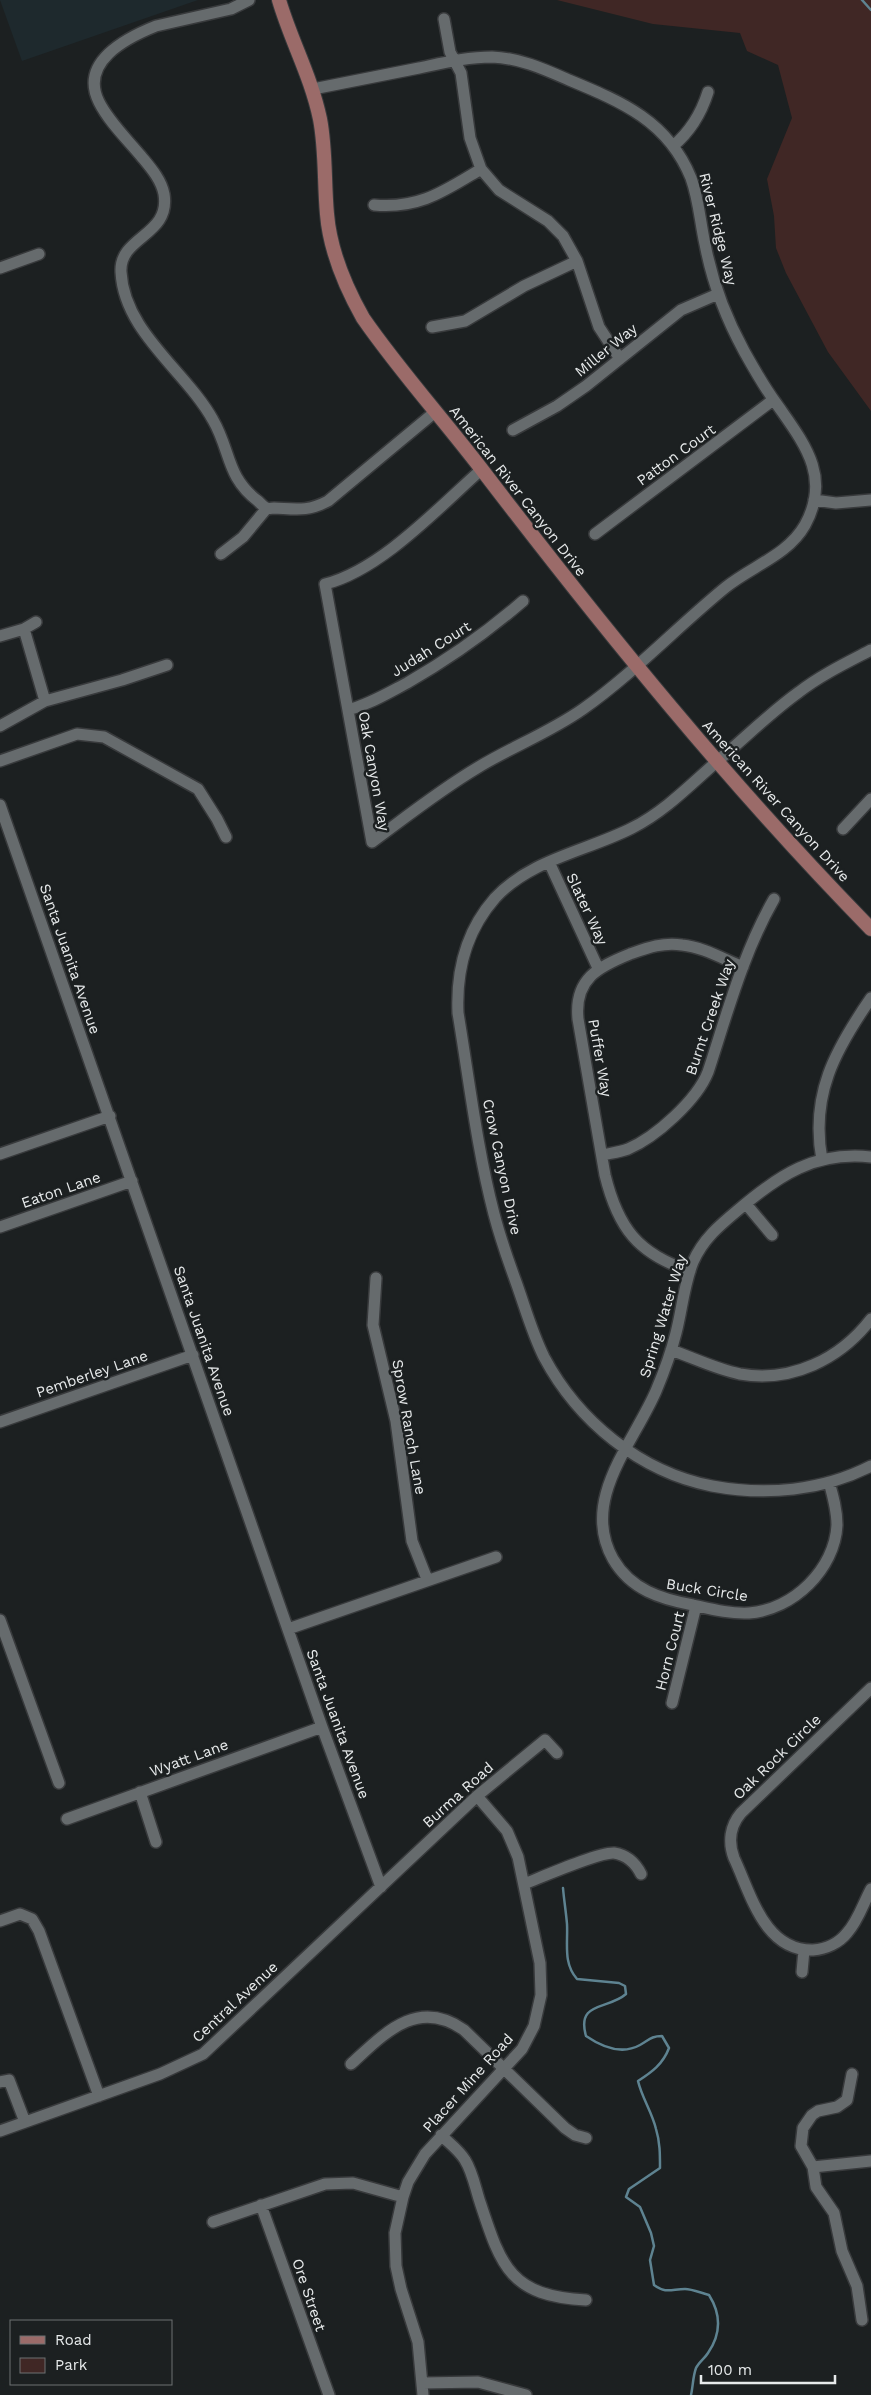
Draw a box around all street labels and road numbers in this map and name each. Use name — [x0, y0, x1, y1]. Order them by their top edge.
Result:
street label: River Ridge Way — [695, 171, 741, 287]
street label: Miller Way — [571, 319, 641, 381]
street label: American River Canyon Drive — [446, 402, 590, 580]
street label: Patton Court — [633, 420, 719, 490]
street label: Judah Court — [388, 617, 475, 681]
street label: Oak Canyon Way — [355, 710, 393, 833]
street label: American River Canyon Drive — [698, 716, 854, 886]
street label: Slater Way — [562, 870, 612, 948]
street label: Santa Juanita Avenue — [36, 882, 104, 1036]
street label: Burnt Creek Way — [682, 956, 738, 1078]
street label: Puffer Way — [584, 1018, 616, 1099]
street label: Crow Canyon Drive — [479, 1097, 525, 1237]
street label: Eaton Lane — [19, 1168, 103, 1212]
street label: Spring Water Way — [636, 1252, 690, 1380]
street label: Santa Juanita Avenue — [170, 1264, 238, 1418]
street label: Pemberley Lane — [34, 1346, 150, 1402]
street label: Sprow Ranch Lane — [388, 1358, 430, 1496]
street label: Buck Circle — [665, 1575, 749, 1605]
street label: Horn Court — [651, 1609, 689, 1692]
street label: Santa Juanita Avenue — [303, 1647, 373, 1801]
street label: Oak Rock Circle — [729, 1711, 825, 1803]
street label: Wyatt Lane — [147, 1735, 231, 1781]
street label: Burma Road — [419, 1758, 497, 1832]
street label: Central Avenue — [188, 1958, 282, 2046]
street label: Placer Mine Road — [419, 2030, 517, 2136]
street label: Ore Street — [288, 2256, 330, 2335]

